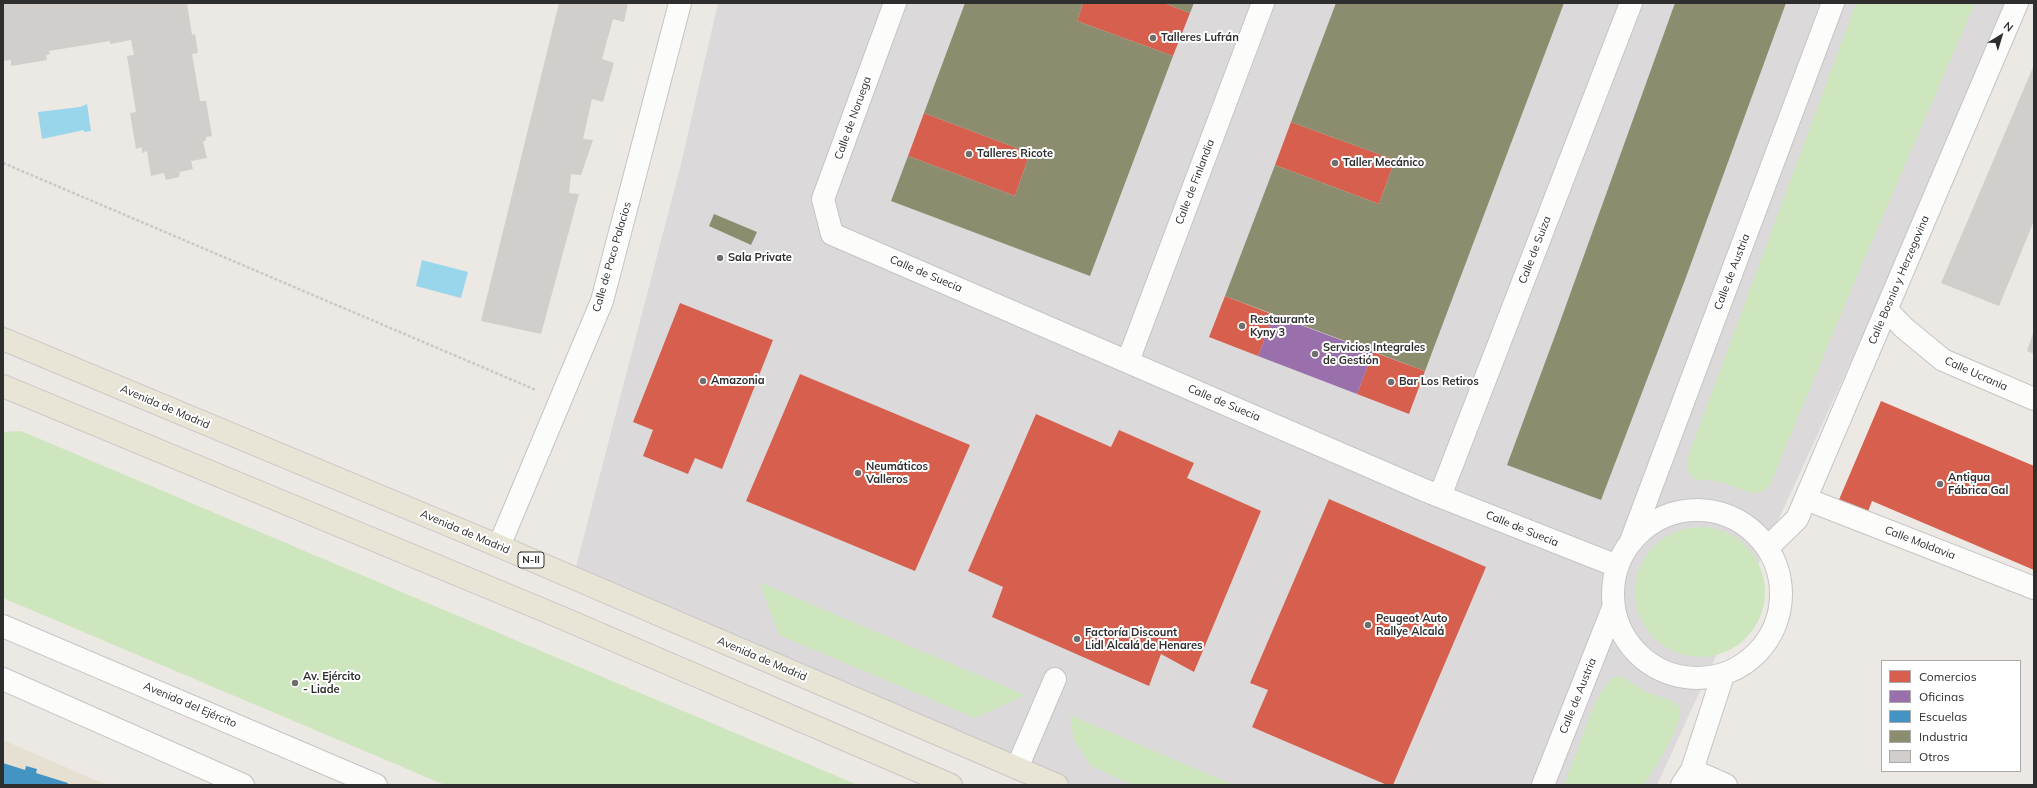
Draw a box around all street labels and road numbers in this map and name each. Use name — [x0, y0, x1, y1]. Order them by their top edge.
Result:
street label: Calle de Noruega — [832, 75, 874, 161]
street label: Calle de Finlandia — [1173, 138, 1217, 226]
street label: Calle de Paco Palacios — [590, 200, 634, 314]
street label: Calle de Suiza — [1516, 214, 1554, 286]
street label: Calle Bosnia y Herzegovina — [1866, 214, 1932, 346]
street label: Calle de Austria — [1711, 232, 1753, 312]
street label: Calle de Suecia — [888, 253, 964, 295]
street label: Calle Ucrania — [1942, 354, 2010, 394]
street label: Avenida de Madrid — [118, 382, 212, 432]
street label: Calle de Suecia — [1186, 382, 1262, 424]
street label: Avenida de Madrid — [418, 507, 512, 557]
street label: Calle de Suecia — [1484, 508, 1560, 550]
street label: Calle Moldavia — [1883, 523, 1957, 563]
road number: N-II — [518, 552, 544, 568]
street label: Avenida de Madrid — [715, 634, 809, 684]
street label: Calle de Austria — [1557, 656, 1599, 736]
street label: Avenida del Ejército — [141, 679, 239, 731]

